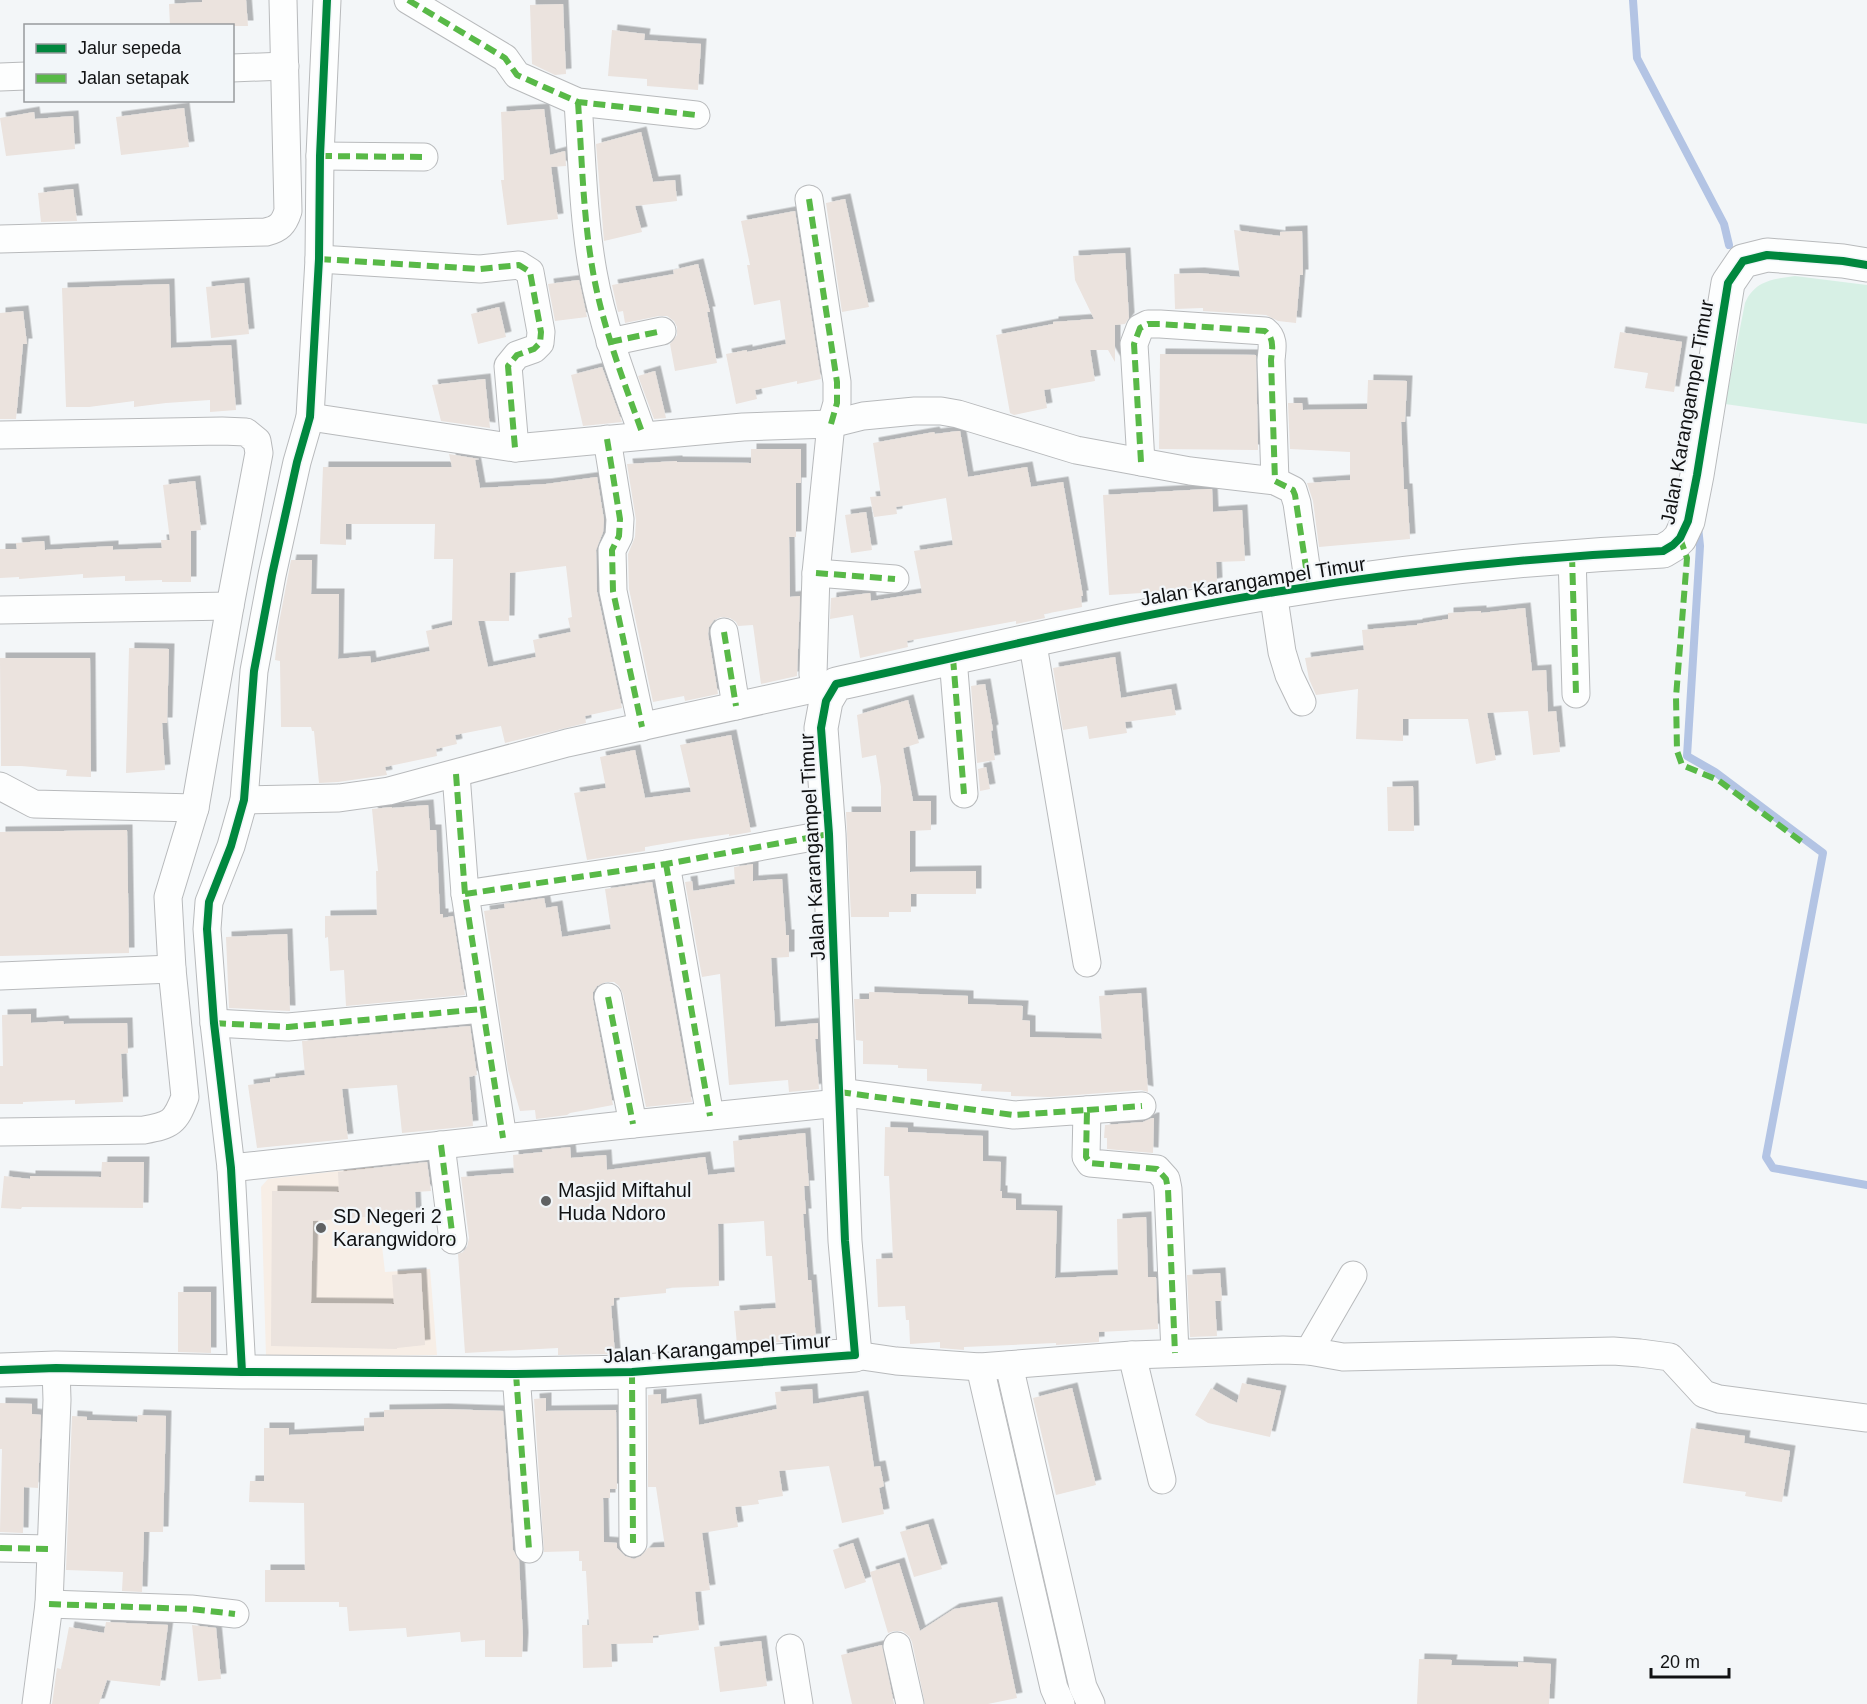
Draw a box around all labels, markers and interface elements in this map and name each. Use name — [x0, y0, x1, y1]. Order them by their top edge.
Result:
legend — [24, 24, 234, 102]
text: Jalur sepeda — [78, 38, 182, 58]
text: Jalan setapak — [78, 68, 190, 88]
street label: Jalan Karangampel Timur — [1656, 298, 1718, 526]
street label: Jalan Karangampel Timur — [1139, 552, 1368, 610]
street label: Jalan Karangampel Timur — [795, 732, 829, 961]
place label: Masjid Miftahul Huda Ndoro — [558, 1179, 691, 1224]
marker: Masjid Miftahul Huda Ndoro — [539, 1194, 553, 1208]
place label: SD Negeri 2 Karangwidoro — [333, 1205, 456, 1250]
marker: SD Negeri 2 Karangwidoro — [314, 1221, 328, 1235]
street label: Jalan Karangampel Timur — [603, 1329, 832, 1367]
scale bar — [1651, 1641, 1729, 1679]
text: 20 m — [1660, 1652, 1700, 1672]

